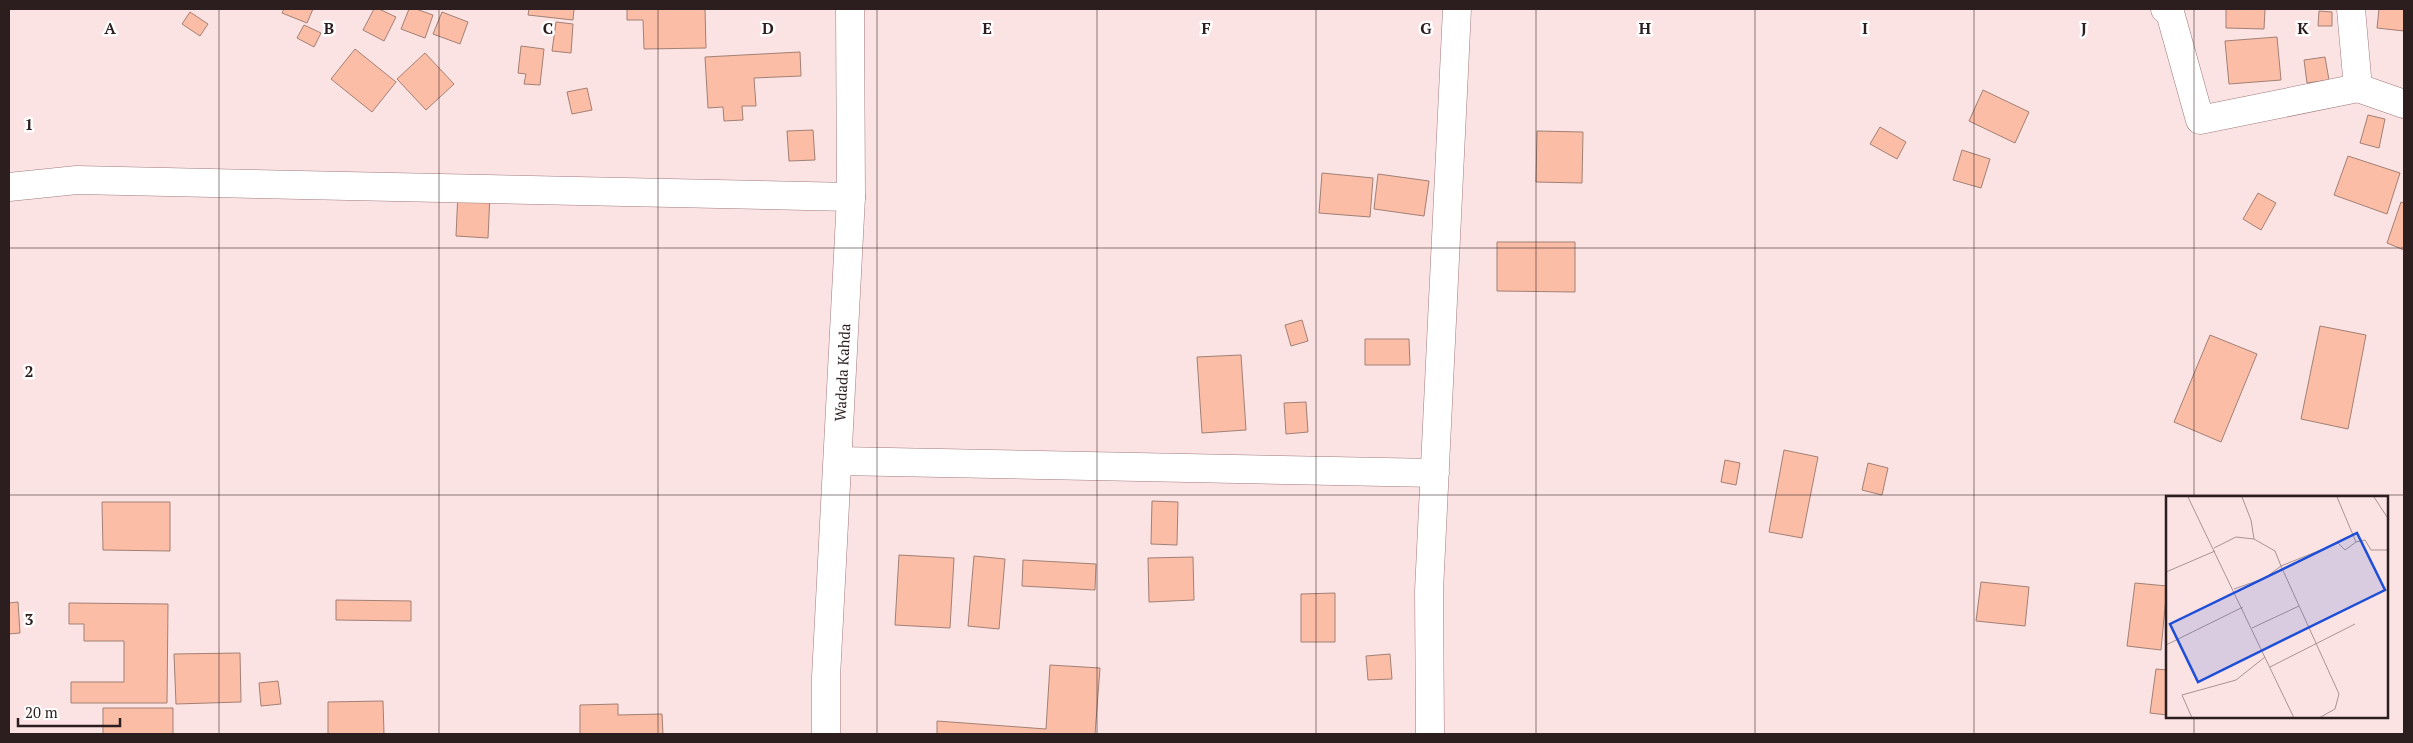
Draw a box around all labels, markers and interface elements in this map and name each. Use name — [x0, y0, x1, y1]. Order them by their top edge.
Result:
text: A — [104, 17, 116, 39]
text: B — [324, 17, 334, 39]
text: C — [543, 17, 553, 39]
text: D — [762, 17, 774, 39]
text: E — [982, 17, 992, 39]
text: F — [1201, 17, 1211, 39]
text: G — [1420, 17, 1432, 39]
text: H — [1639, 17, 1651, 39]
text: I — [1862, 17, 1868, 39]
text: J — [2081, 17, 2087, 39]
text: K — [2297, 17, 2309, 39]
text: 1 — [24, 113, 34, 135]
street label: Wadada Kahda — [829, 322, 854, 422]
text: 2 — [24, 360, 34, 382]
inset map — [2166, 496, 2388, 718]
text: 3 — [24, 608, 34, 630]
scale bar — [18, 696, 120, 728]
text: 20 m — [25, 702, 58, 722]

